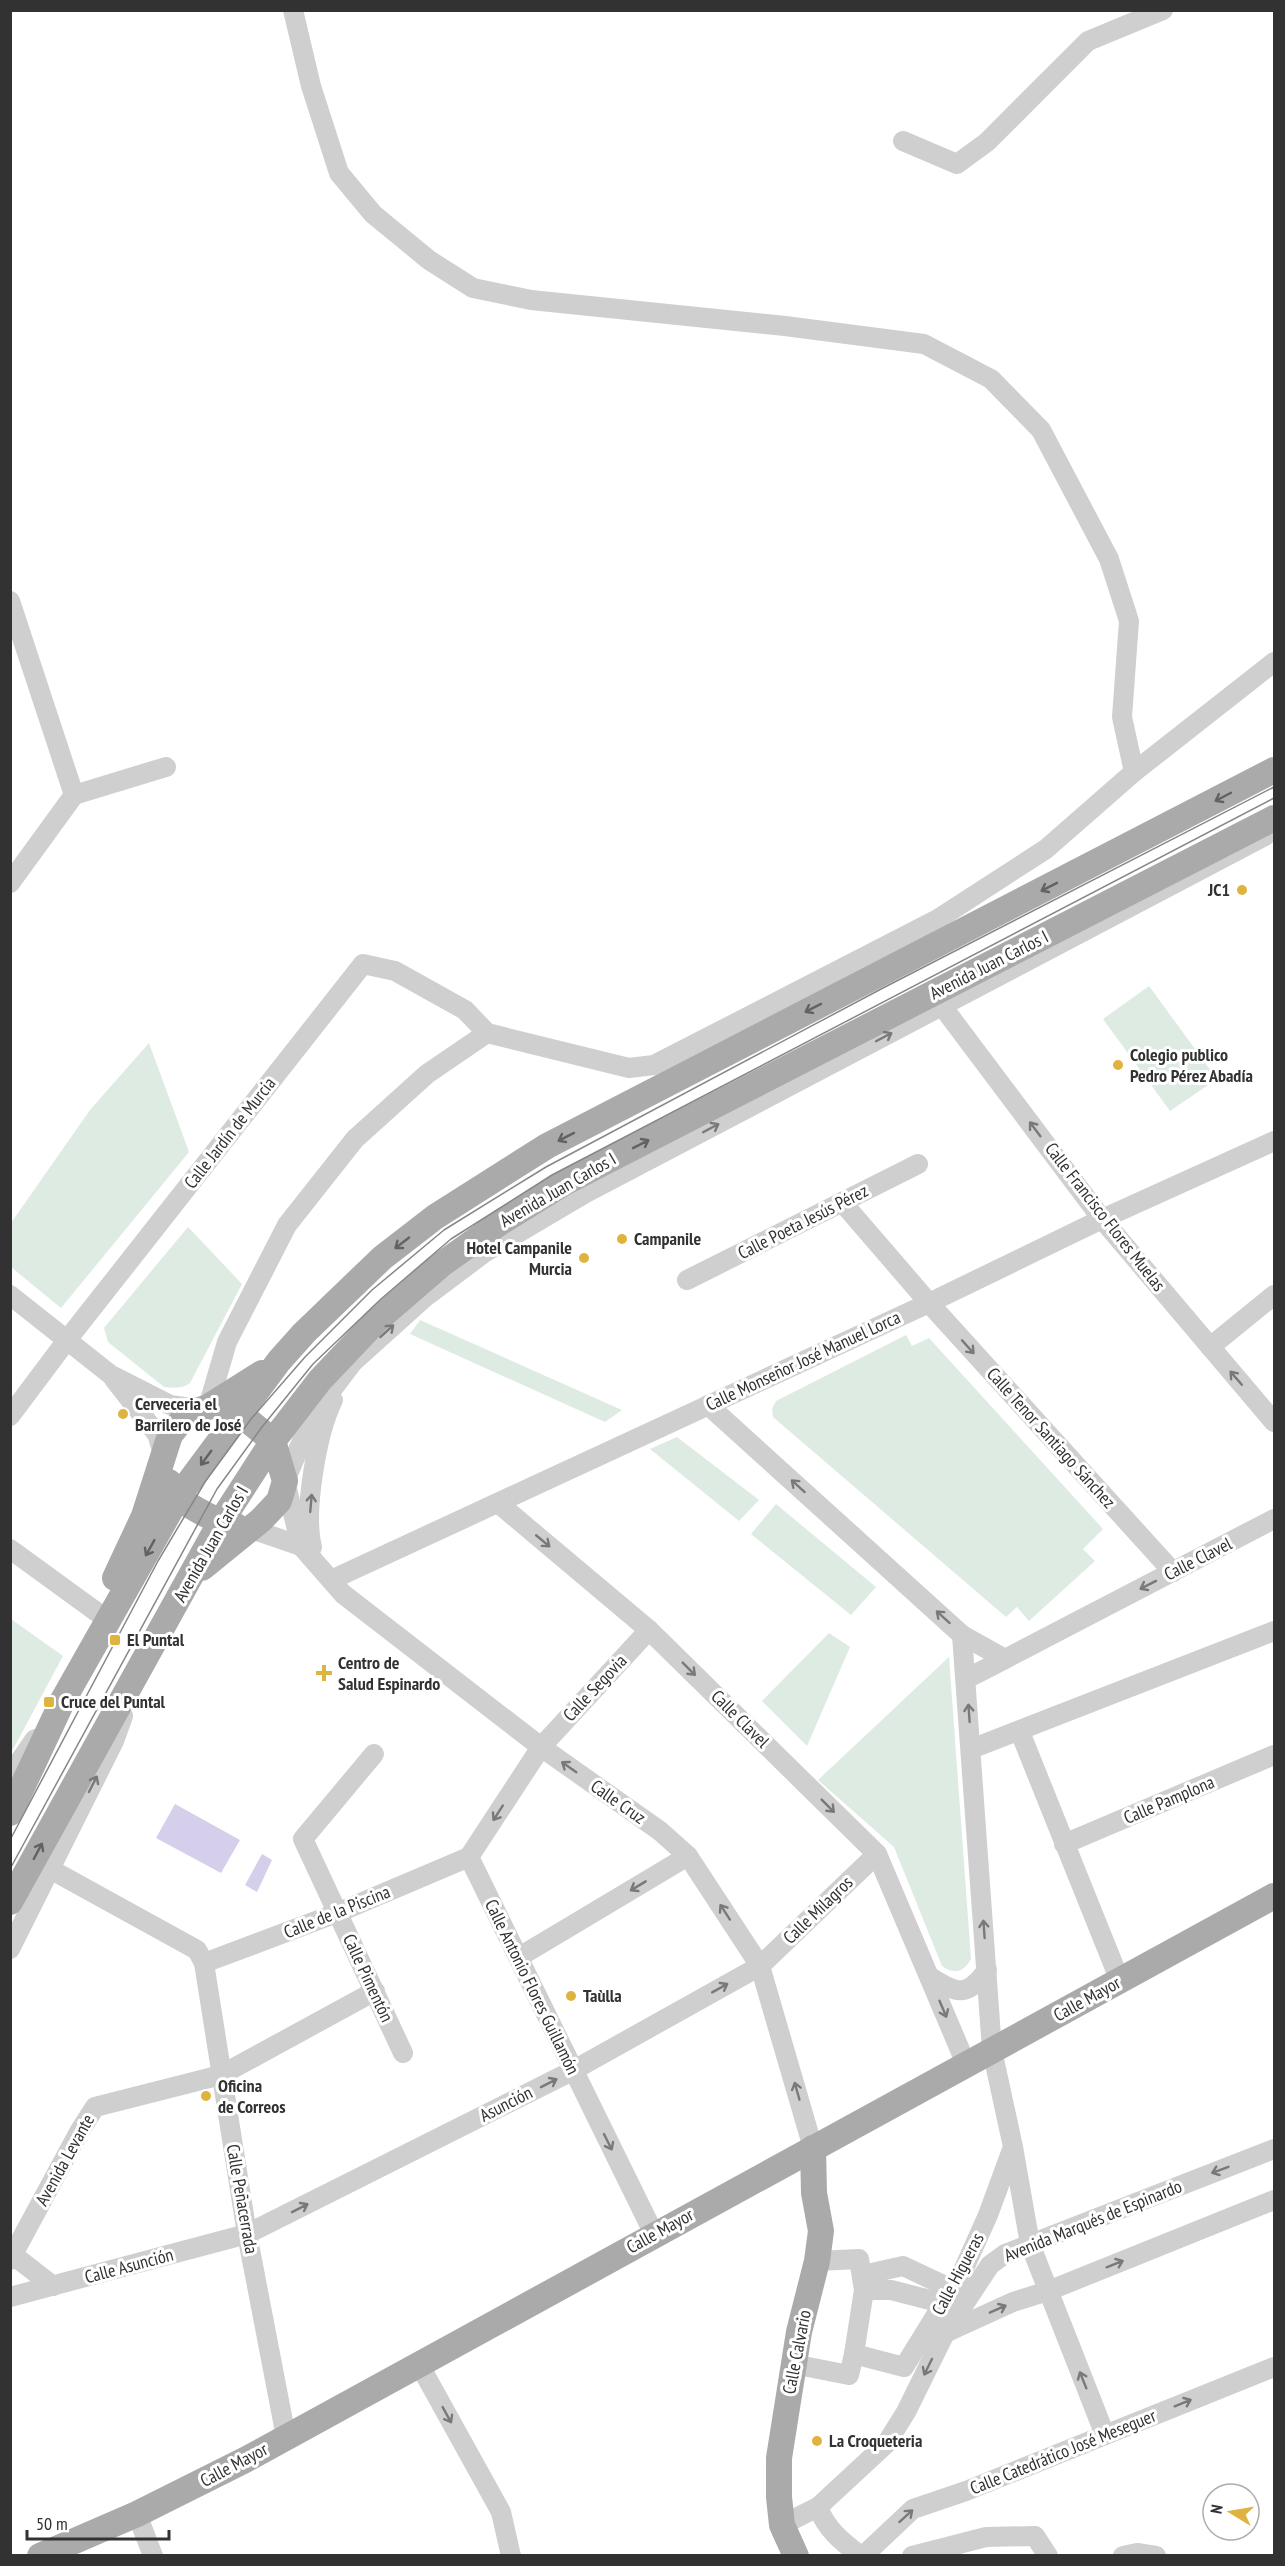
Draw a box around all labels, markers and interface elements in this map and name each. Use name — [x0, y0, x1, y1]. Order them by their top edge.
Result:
one-way arrow — [1214, 792, 1232, 803]
place label: JC1 — [1207, 878, 1230, 901]
one-way arrow — [1041, 882, 1059, 893]
marker: JC1 — [1235, 883, 1249, 897]
street label: Avenida Juan Carlos I — [926, 925, 1052, 1004]
one-way arrow — [805, 1003, 823, 1015]
one-way arrow — [874, 1031, 892, 1042]
place label: Colegio publico Pedro Pérez Abadía — [1130, 1043, 1253, 1087]
marker: Colegio publico Pedro Pérez Abadía — [1111, 1058, 1125, 1072]
street label: Calle Jardín de Murcia — [179, 1072, 280, 1193]
one-way arrow — [1028, 1121, 1041, 1137]
one-way arrow — [702, 1122, 719, 1134]
one-way arrow — [557, 1132, 575, 1143]
one-way arrow — [631, 1138, 649, 1149]
street label: Calle Francisco Flores Muelas — [1040, 1138, 1171, 1296]
street label: Avenida Juan Carlos I — [496, 1147, 620, 1232]
street label: Calle Poeta Jesús Pérez — [734, 1179, 872, 1264]
place label: Campanile — [634, 1227, 701, 1250]
marker: Campanile — [615, 1232, 629, 1246]
one-way arrow — [394, 1236, 410, 1249]
place label: Hotel Campanile Murcia — [466, 1236, 572, 1280]
marker: Hotel Campanile Murcia — [577, 1251, 591, 1265]
street label: Calle Monseñor José Manuel Lorca — [702, 1305, 904, 1416]
one-way arrow — [379, 1324, 394, 1338]
one-way arrow — [961, 1339, 975, 1354]
street label: Calle Tenor Santiago Sánchez — [982, 1363, 1121, 1513]
one-way arrow — [1229, 1371, 1243, 1386]
place label: Cerveceria el Barrilero de José — [135, 1392, 242, 1436]
marker: Cerveceria el Barrilero de José — [116, 1407, 130, 1421]
one-way arrow — [199, 1449, 212, 1465]
one-way arrow — [791, 1479, 806, 1493]
street label: Avenida Juan Carlos I — [168, 1482, 253, 1606]
one-way arrow — [306, 1494, 317, 1514]
street label: Calle Clavel — [1160, 1531, 1236, 1585]
one-way arrow — [535, 1534, 551, 1547]
one-way arrow — [144, 1539, 156, 1556]
one-way arrow — [1140, 1579, 1157, 1591]
one-way arrow — [935, 1610, 950, 1624]
place label: El Puntal — [127, 1628, 185, 1651]
marker: El Puntal — [108, 1633, 122, 1647]
street label: Calle Segovia — [558, 1649, 631, 1726]
place label: Centro de Salud Espinardo — [338, 1651, 440, 1695]
one-way arrow — [682, 1662, 696, 1677]
marker: Centro de Salud Espinardo — [315, 1664, 333, 1682]
street label: Calle Clavel — [706, 1685, 775, 1753]
place label: Cruce del Puntal — [61, 1690, 166, 1713]
marker: Cruce del Puntal — [42, 1695, 56, 1709]
one-way arrow — [963, 1704, 974, 1724]
one-way arrow — [562, 1761, 578, 1773]
street label: Calle Pamplona — [1120, 1770, 1218, 1829]
street label: Calle Cruz — [586, 1774, 650, 1829]
one-way arrow — [87, 1775, 99, 1793]
one-way arrow — [820, 1799, 835, 1813]
one-way arrow — [491, 1805, 504, 1822]
one-way arrow — [32, 1843, 44, 1860]
street label: Calle Milagros — [778, 1871, 857, 1949]
street label: Calle de la Piscina — [280, 1880, 393, 1943]
one-way arrow — [630, 1881, 647, 1893]
street label: Calle Antonio Flores Guillamón — [480, 1895, 585, 2078]
one-way arrow — [719, 1905, 731, 1921]
one-way arrow — [978, 1919, 989, 1939]
street label: Calle Pimentón — [338, 1930, 399, 2025]
street label: Calle Mayor — [1049, 1971, 1124, 2026]
one-way arrow — [711, 1982, 728, 1994]
place label: Taùlla — [583, 1984, 622, 2007]
marker: Taùlla — [564, 1989, 578, 2003]
one-way arrow — [938, 1999, 949, 2018]
place label: Oficina de Correos — [218, 2074, 285, 2118]
one-way arrow — [540, 2076, 558, 2088]
street label: Asunción — [475, 2081, 536, 2127]
one-way arrow — [791, 2082, 803, 2101]
marker: Oficina de Correos — [199, 2089, 213, 2103]
street label: Avenida Levante — [30, 2110, 99, 2210]
one-way arrow — [603, 2133, 614, 2151]
street label: Calle Peñacerrada — [222, 2142, 263, 2255]
one-way arrow — [1211, 2165, 1230, 2176]
street label: Avenida Marqués de Espinardo — [1001, 2174, 1185, 2267]
one-way arrow — [290, 2202, 308, 2213]
street label: Calle Mayor — [622, 2203, 697, 2258]
street label: Calle Higueras — [926, 2229, 989, 2319]
street label: Calle Asunción — [82, 2243, 176, 2288]
one-way arrow — [1105, 2258, 1124, 2269]
one-way arrow — [989, 2303, 1007, 2314]
street label: Calle Calvario — [777, 2308, 816, 2396]
one-way arrow — [921, 2358, 933, 2376]
one-way arrow — [1077, 2372, 1088, 2390]
one-way arrow — [1174, 2397, 1192, 2408]
street label: Calle Catedrático José Meseguer — [967, 2404, 1159, 2499]
one-way arrow — [442, 2406, 453, 2424]
place label: La Croqueteria — [829, 2429, 922, 2452]
marker: La Croqueteria — [810, 2434, 824, 2448]
street label: Calle Mayor — [196, 2437, 271, 2492]
north arrow — [1201, 2482, 1261, 2542]
scale bar — [27, 2503, 170, 2541]
text: N — [1206, 2503, 1227, 2515]
one-way arrow — [898, 2509, 913, 2523]
text: 50 m — [36, 2512, 68, 2535]

